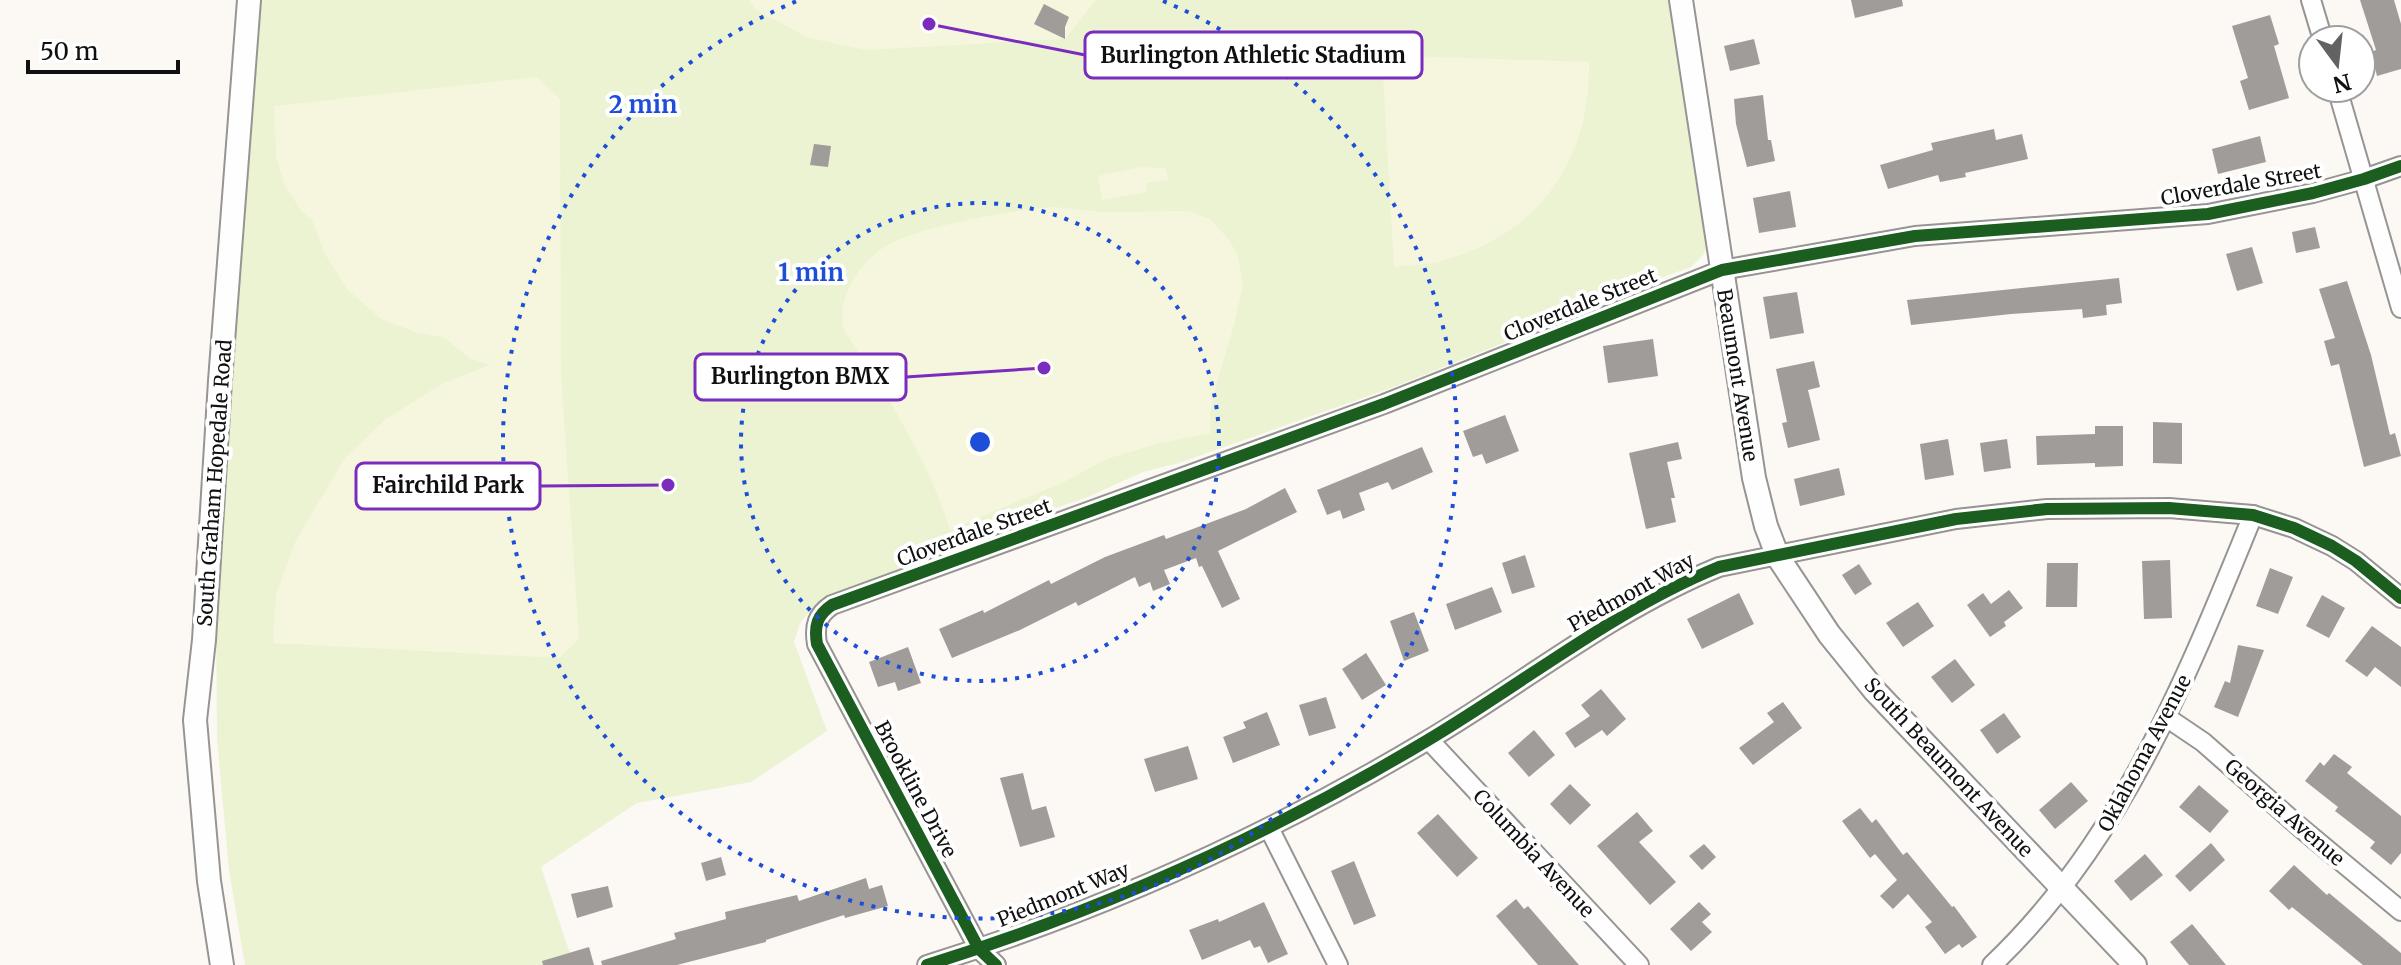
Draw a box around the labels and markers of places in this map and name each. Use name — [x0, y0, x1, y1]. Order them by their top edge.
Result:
callout: Burlington Athletic Stadium — [1085, 32, 1422, 78]
callout: Burlington BMX — [695, 354, 906, 400]
centre of rings — [966, 428, 994, 456]
callout: Fairchild Park — [356, 463, 540, 509]

